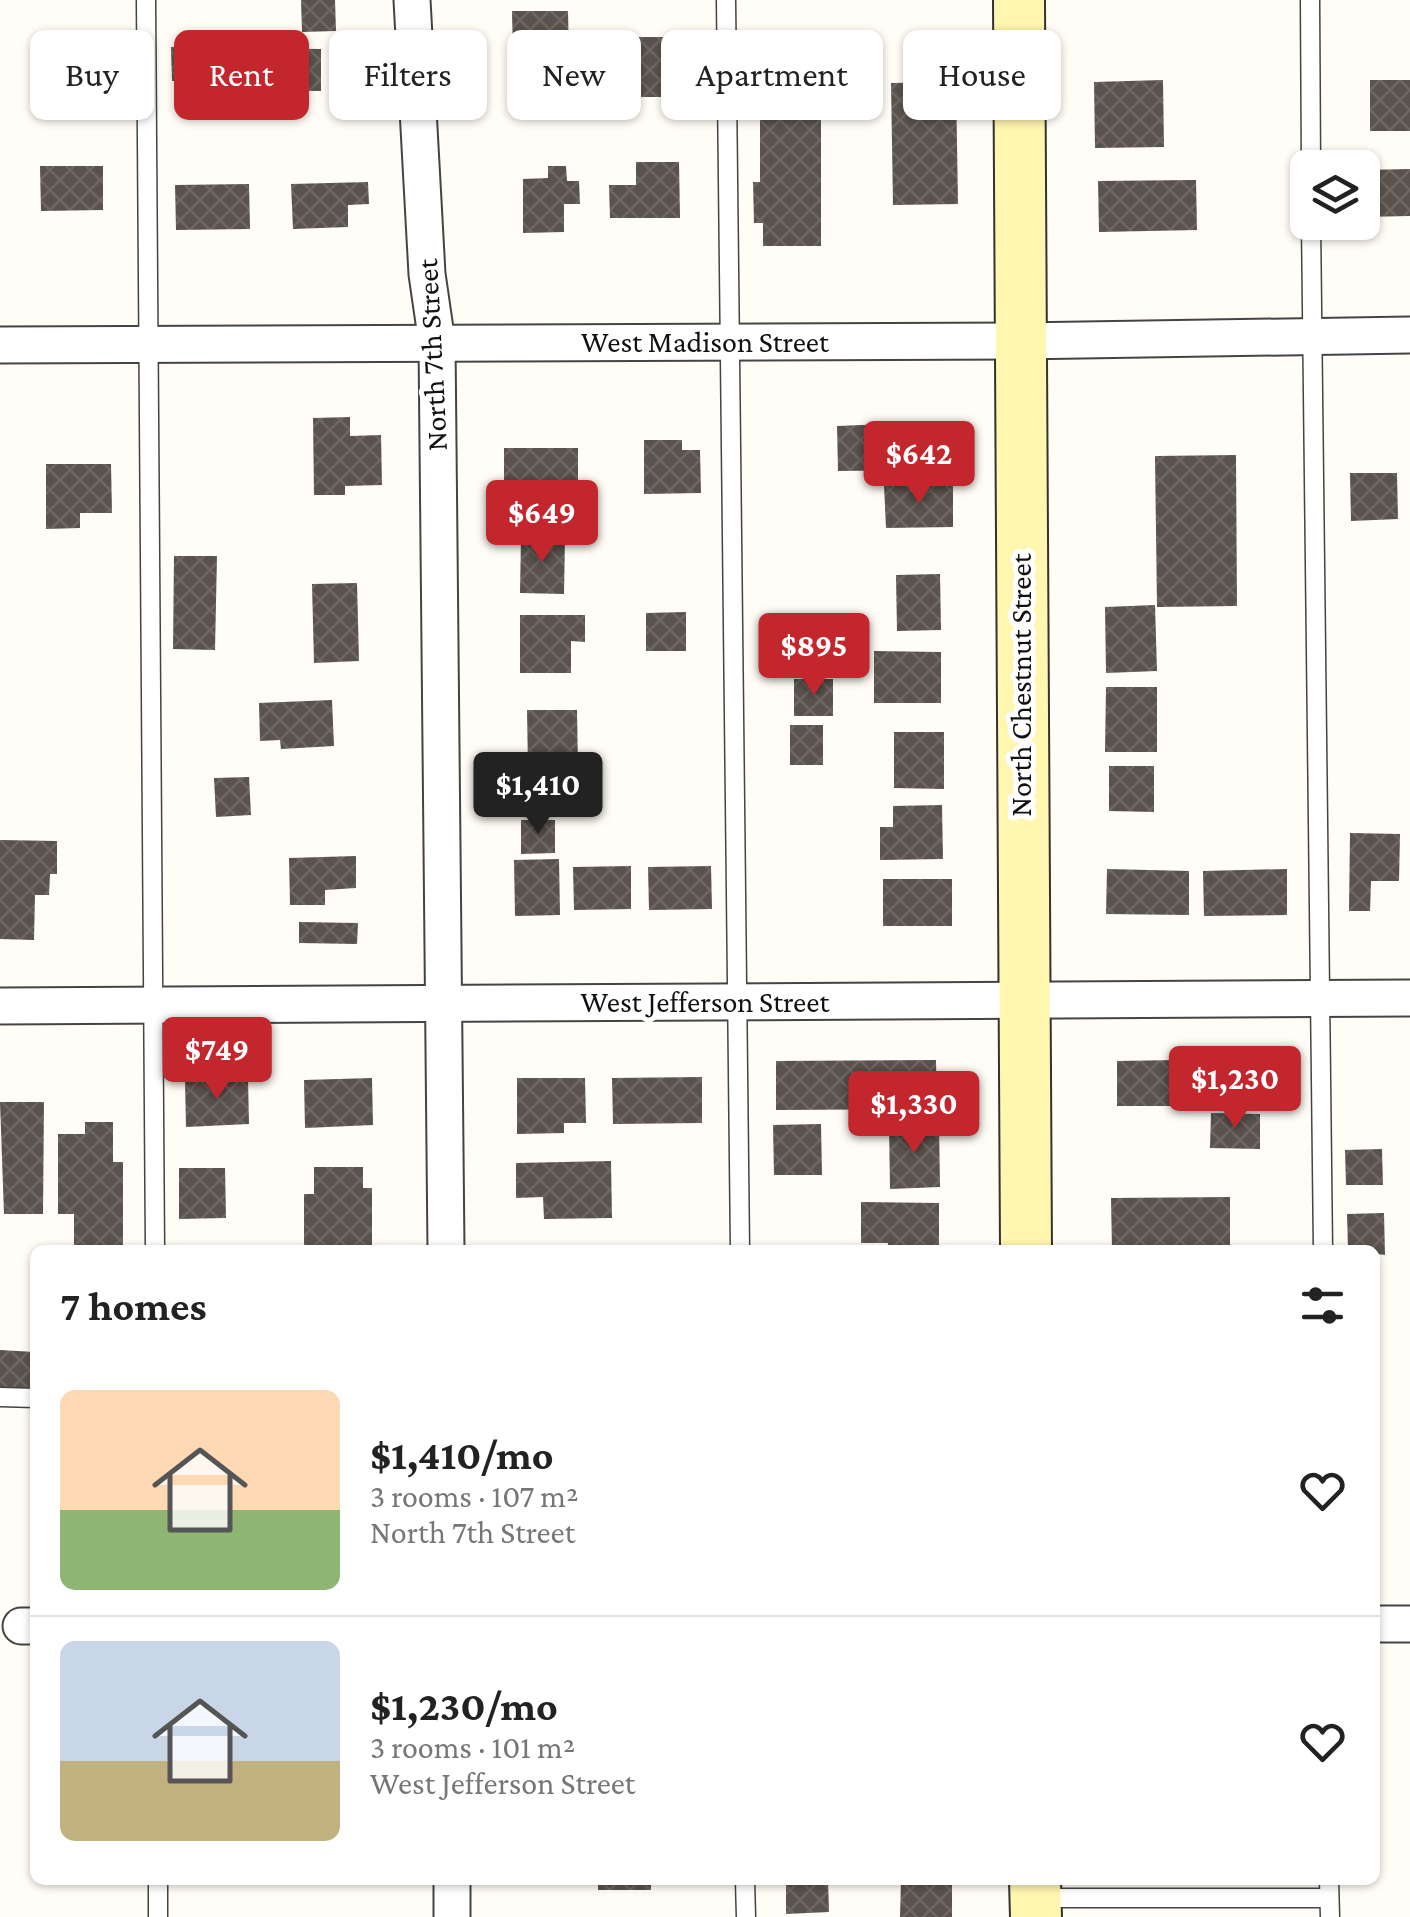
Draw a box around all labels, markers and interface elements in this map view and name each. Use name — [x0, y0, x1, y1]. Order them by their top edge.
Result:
chip: Buy — [30, 30, 154, 120]
chip: Rent — [174, 30, 309, 120]
chip: Filters — [329, 30, 487, 120]
chip: New — [507, 30, 641, 120]
chip: Apartment — [661, 30, 883, 120]
chip: House — [903, 30, 1061, 120]
map controls — [1290, 150, 1380, 240]
button: layers — [1290, 150, 1380, 240]
street label: North 7th Street — [410, 257, 453, 452]
street label: West Madison Street — [581, 325, 830, 358]
pin: $642 — [860, 421, 978, 506]
text: $642 — [886, 435, 952, 471]
pin: $649 — [483, 480, 601, 565]
text: $649 — [508, 494, 576, 530]
street label: North Chestnut Street — [1004, 552, 1037, 817]
pin: $895 — [755, 613, 873, 698]
text: $895 — [780, 627, 848, 663]
pin: $1,410 — [457, 752, 619, 837]
text: $1,410 — [495, 766, 581, 802]
street label: West Jefferson Street — [581, 985, 830, 1018]
pin: $749 — [158, 1017, 276, 1102]
text: $749 — [185, 1031, 249, 1067]
pin: $1,230 — [1154, 1046, 1316, 1131]
text: $1,230 — [1191, 1060, 1279, 1096]
pin: $1,330 — [833, 1071, 995, 1156]
text: $1,330 — [870, 1085, 958, 1121]
icon: filters — [1295, 1278, 1350, 1333]
text: 7 homes — [60, 1282, 207, 1329]
icon: home — [140, 1430, 260, 1550]
text: $1,410/mo — [370, 1431, 554, 1478]
icon: heart — [1295, 1463, 1350, 1518]
text: 3 rooms · 107 m² — [370, 1478, 579, 1514]
text: North 7th Street — [370, 1514, 575, 1550]
icon: home — [140, 1681, 260, 1801]
text: $1,230/mo — [370, 1682, 558, 1729]
icon: heart — [1295, 1714, 1350, 1769]
text: 3 rooms · 101 m² — [370, 1729, 575, 1765]
text: West Jefferson Street — [370, 1765, 635, 1801]

